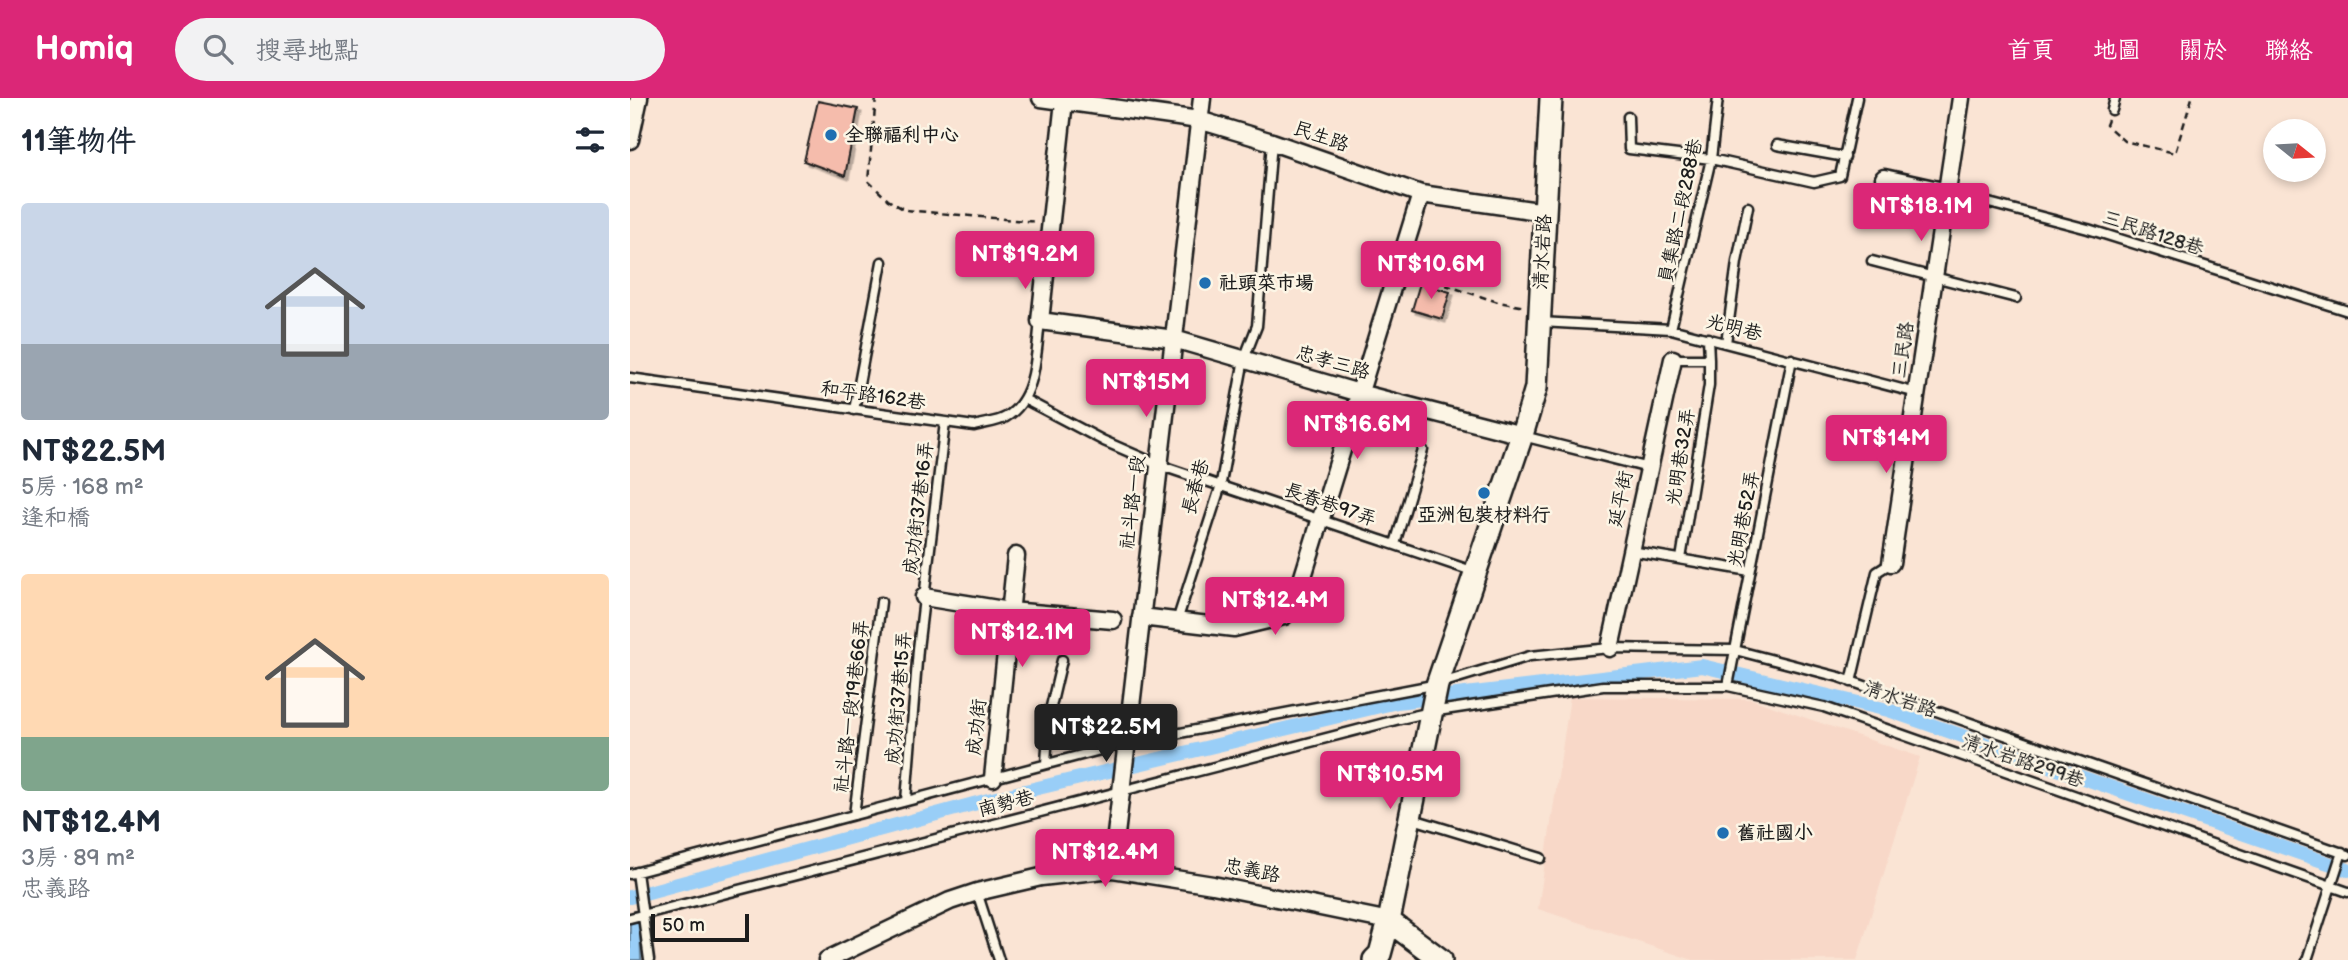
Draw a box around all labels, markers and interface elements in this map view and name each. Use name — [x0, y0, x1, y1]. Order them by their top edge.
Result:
search box — [175, 18, 665, 81]
text: Homiq — [35, 29, 133, 69]
icon: search — [199, 30, 237, 68]
text: 搜尋地點 — [255, 36, 359, 67]
text: 首頁 — [2007, 36, 2055, 65]
text: 地圖 — [2093, 36, 2141, 65]
text: 關於 — [2179, 36, 2227, 65]
text: 聯絡 — [2265, 36, 2313, 65]
street label: 民生路 — [1290, 117, 1352, 157]
north arrow — [2263, 119, 2326, 182]
map controls — [2263, 119, 2326, 182]
icon: filters — [571, 121, 609, 159]
text: 11筆物件 — [21, 124, 136, 160]
place label: 全聯福利中心 — [845, 124, 959, 147]
marker: 全聯福利中心 — [823, 127, 839, 143]
street label: 員集路二段288巷 — [1654, 137, 1708, 285]
pin: NT$18.1M — [1849, 184, 1993, 243]
text: NT$18.1M — [1869, 192, 1973, 220]
street label: 三民路128巷 — [2099, 206, 2207, 260]
street label: 清水岩路 — [1530, 213, 1556, 291]
pin: NT$19.2M — [953, 232, 1097, 291]
text: NT$19.2M — [971, 240, 1079, 268]
pin: NT$10.6M — [1359, 242, 1503, 301]
icon: home — [252, 249, 378, 375]
text: NT$10.6M — [1377, 250, 1485, 278]
place label: 社頭菜市場 — [1219, 272, 1314, 295]
marker: 社頭菜市場 — [1197, 275, 1213, 291]
street label: 光明巷 — [1704, 310, 1764, 346]
street label: 三民路 — [1888, 320, 1918, 380]
street label: 忠孝三路 — [1293, 341, 1373, 385]
pin: NT$15M — [1089, 360, 1203, 419]
text: NT$15M — [1102, 368, 1190, 396]
street label: 和平路162巷 — [819, 377, 927, 415]
pin: NT$16.6M — [1285, 402, 1429, 461]
street label: 光明巷32弄 — [1662, 406, 1700, 508]
text: NT$16.6M — [1303, 410, 1411, 438]
pin: NT$14M — [1829, 416, 1943, 475]
text: NT$14M — [1842, 424, 1930, 452]
text: NT$22.5M — [21, 434, 166, 470]
street label: 成功街37巷16弄 — [899, 440, 939, 576]
street label: 社斗路一段 — [1116, 453, 1150, 551]
street label: 長春巷 — [1178, 456, 1214, 518]
street label: 延平街 — [1604, 469, 1638, 529]
street label: 光明巷52弄 — [1723, 469, 1765, 569]
text: 5房 · 168 m² — [21, 473, 144, 501]
street label: 長春巷97弄 — [1281, 478, 1379, 532]
marker: 亞洲包裝材料行 — [1476, 485, 1492, 501]
text: 逢和橋 — [21, 504, 90, 532]
place label: 亞洲包裝材料行 — [1417, 504, 1551, 527]
pin: NT$12.4M — [1203, 578, 1347, 637]
text: NT$12.4M — [1221, 586, 1329, 614]
pin: NT$12.1M — [950, 610, 1094, 669]
street label: 社斗路一段19巷66弄 — [830, 618, 874, 794]
text: NT$12.1M — [970, 618, 1074, 646]
icon: home — [252, 620, 378, 746]
street label: 成功街37巷15弄 — [882, 630, 916, 766]
street label: 清水岩路 — [1860, 676, 1940, 722]
street label: 成功街 — [963, 697, 991, 757]
pin: NT$22.5M — [1034, 704, 1178, 764]
text: NT$22.5M — [1050, 713, 1162, 741]
street label: 清水岩路299巷 — [1959, 729, 2087, 793]
pin: NT$10.5M — [1318, 752, 1462, 811]
text: NT$10.5M — [1336, 760, 1444, 788]
street label: 南勢巷 — [976, 786, 1036, 822]
text: NT$12.4M — [21, 805, 161, 841]
place label: 舊社國小 — [1737, 822, 1813, 845]
marker: 舊社國小 — [1715, 825, 1731, 841]
pin: NT$12.4M — [1033, 830, 1177, 889]
text: NT$12.4M — [1051, 838, 1159, 866]
text: 3房 · 89 m² — [21, 844, 135, 872]
street label: 忠義路 — [1222, 854, 1282, 888]
text: 忠義路 — [21, 875, 90, 903]
scale bar — [651, 911, 749, 943]
text: 50 m — [662, 914, 705, 937]

